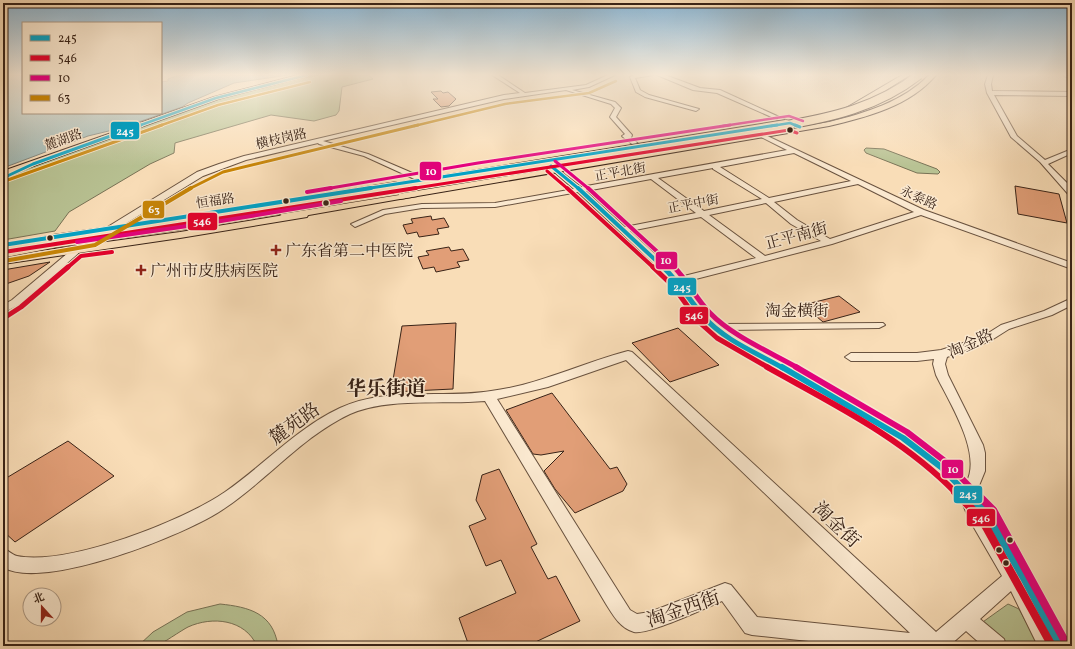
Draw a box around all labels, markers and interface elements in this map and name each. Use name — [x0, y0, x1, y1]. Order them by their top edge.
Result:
legend — [22, 22, 162, 114]
text: 245 — [58, 31, 77, 47]
text: 546 — [58, 51, 77, 67]
text: 10 — [58, 71, 70, 87]
text: 63 — [58, 91, 70, 107]
line badge: 245 — [110, 121, 140, 140]
text: 245 — [116, 125, 134, 140]
street label: 横枝岗路 — [254, 125, 309, 155]
unlabelled marker — [785, 125, 795, 135]
street label: 麓湖路 — [42, 126, 85, 156]
street label: 正平北街 — [593, 160, 648, 186]
line badge: 10 — [419, 161, 442, 181]
text: 10 — [425, 165, 437, 180]
street label: 永泰路 — [897, 183, 940, 215]
street label: 恒福路 — [195, 190, 236, 214]
street label: 正平中街 — [666, 191, 721, 219]
unlabelled marker — [281, 196, 291, 206]
unlabelled marker — [321, 198, 331, 208]
line badge: 63 — [142, 200, 165, 219]
text: 63 — [148, 203, 160, 218]
line badge: 546 — [187, 212, 218, 231]
text: 546 — [193, 215, 211, 230]
street label: 正平南街 — [763, 218, 830, 256]
unlabelled marker — [45, 233, 55, 243]
place label: 广东省第二中医院 — [285, 241, 413, 263]
marker: 广东省第二中医院 — [270, 244, 282, 256]
line badge: 10 — [655, 251, 678, 270]
text: 10 — [660, 254, 672, 269]
place label: 广州市皮肤病医院 — [150, 261, 278, 283]
marker: 广州市皮肤病医院 — [135, 264, 147, 276]
line badge: 245 — [667, 277, 697, 296]
text: 245 — [673, 281, 691, 296]
street label: 淘金横街 — [765, 301, 829, 323]
line badge: 546 — [679, 306, 709, 325]
text: 546 — [685, 309, 703, 324]
street label: 淘金路 — [944, 325, 997, 365]
district label: 华乐街道 — [346, 376, 426, 404]
street label: 麓苑路 — [264, 397, 326, 452]
line badge: 10 — [941, 459, 964, 479]
text: 10 — [947, 463, 959, 478]
line badge: 245 — [953, 485, 983, 504]
text: 245 — [959, 488, 977, 503]
street label: 淘金街 — [806, 497, 865, 554]
line badge: 546 — [966, 508, 996, 527]
text: 546 — [972, 512, 990, 527]
unlabelled marker — [1005, 535, 1015, 545]
unlabelled marker — [994, 545, 1004, 555]
unlabelled marker — [1001, 558, 1011, 568]
street label: 淘金西街 — [643, 585, 724, 635]
north arrow — [22, 587, 62, 627]
text: 北 — [31, 590, 47, 608]

